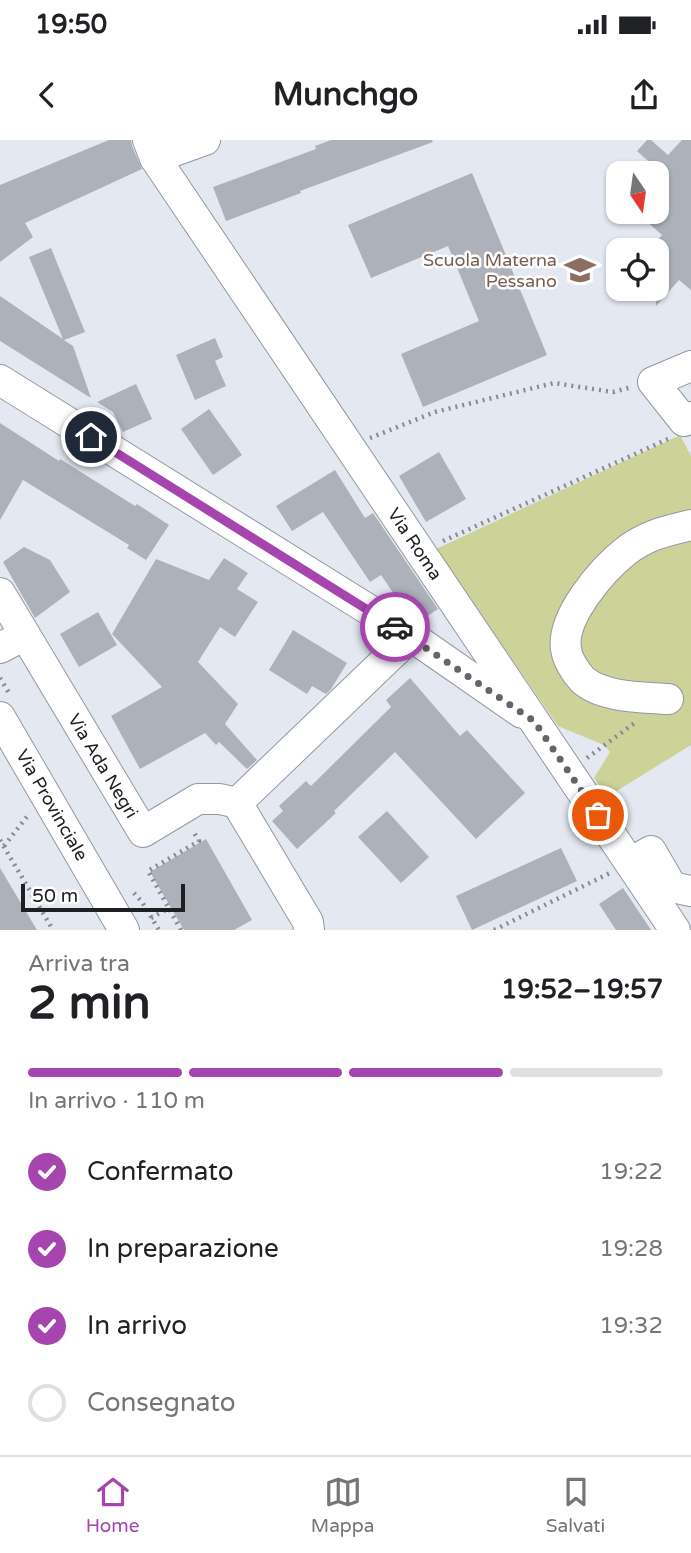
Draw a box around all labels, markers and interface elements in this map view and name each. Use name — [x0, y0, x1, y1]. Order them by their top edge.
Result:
text: 19:50 — [35, 9, 107, 40]
icon: back — [28, 76, 66, 114]
text: Munchgo — [273, 76, 418, 114]
icon: share — [625, 76, 663, 114]
north arrow — [606, 161, 668, 224]
map controls — [606, 161, 669, 301]
button: locate — [606, 238, 669, 301]
place label: Scuola Materna Pessano — [423, 249, 557, 292]
school or university icon: Scuola Materna Pessano — [563, 253, 597, 287]
pin — [61, 407, 121, 467]
icon: home — [72, 418, 110, 456]
street label: Via Roma — [383, 504, 447, 584]
courier — [360, 592, 430, 662]
icon: car — [376, 608, 414, 646]
street label: Via Ada Negri — [63, 710, 143, 822]
street label: Via Provinciale — [11, 745, 93, 865]
pin — [568, 785, 628, 845]
icon: bag — [579, 796, 617, 834]
scale bar — [21, 881, 186, 913]
text: 50 m — [32, 885, 78, 907]
text: Arriva tra — [28, 950, 130, 978]
text: 19:52–19:57 — [501, 974, 663, 1005]
text: 2 min — [28, 976, 151, 1031]
text: In arrivo · 110 m — [28, 1087, 205, 1115]
icon: check — [28, 1153, 66, 1191]
text: Confermato — [87, 1156, 234, 1187]
text: 19:22 — [599, 1158, 663, 1186]
icon: check — [28, 1230, 66, 1268]
text: In preparazione — [87, 1233, 279, 1264]
text: 19:28 — [599, 1235, 663, 1263]
icon: check — [28, 1307, 66, 1345]
text: In arrivo — [87, 1310, 187, 1341]
text: 19:32 — [599, 1312, 663, 1340]
text: Consegnato — [87, 1387, 236, 1418]
tab: Home — [86, 1473, 139, 1537]
tab: Mappa — [311, 1473, 375, 1537]
tab: Salvati — [546, 1473, 605, 1537]

